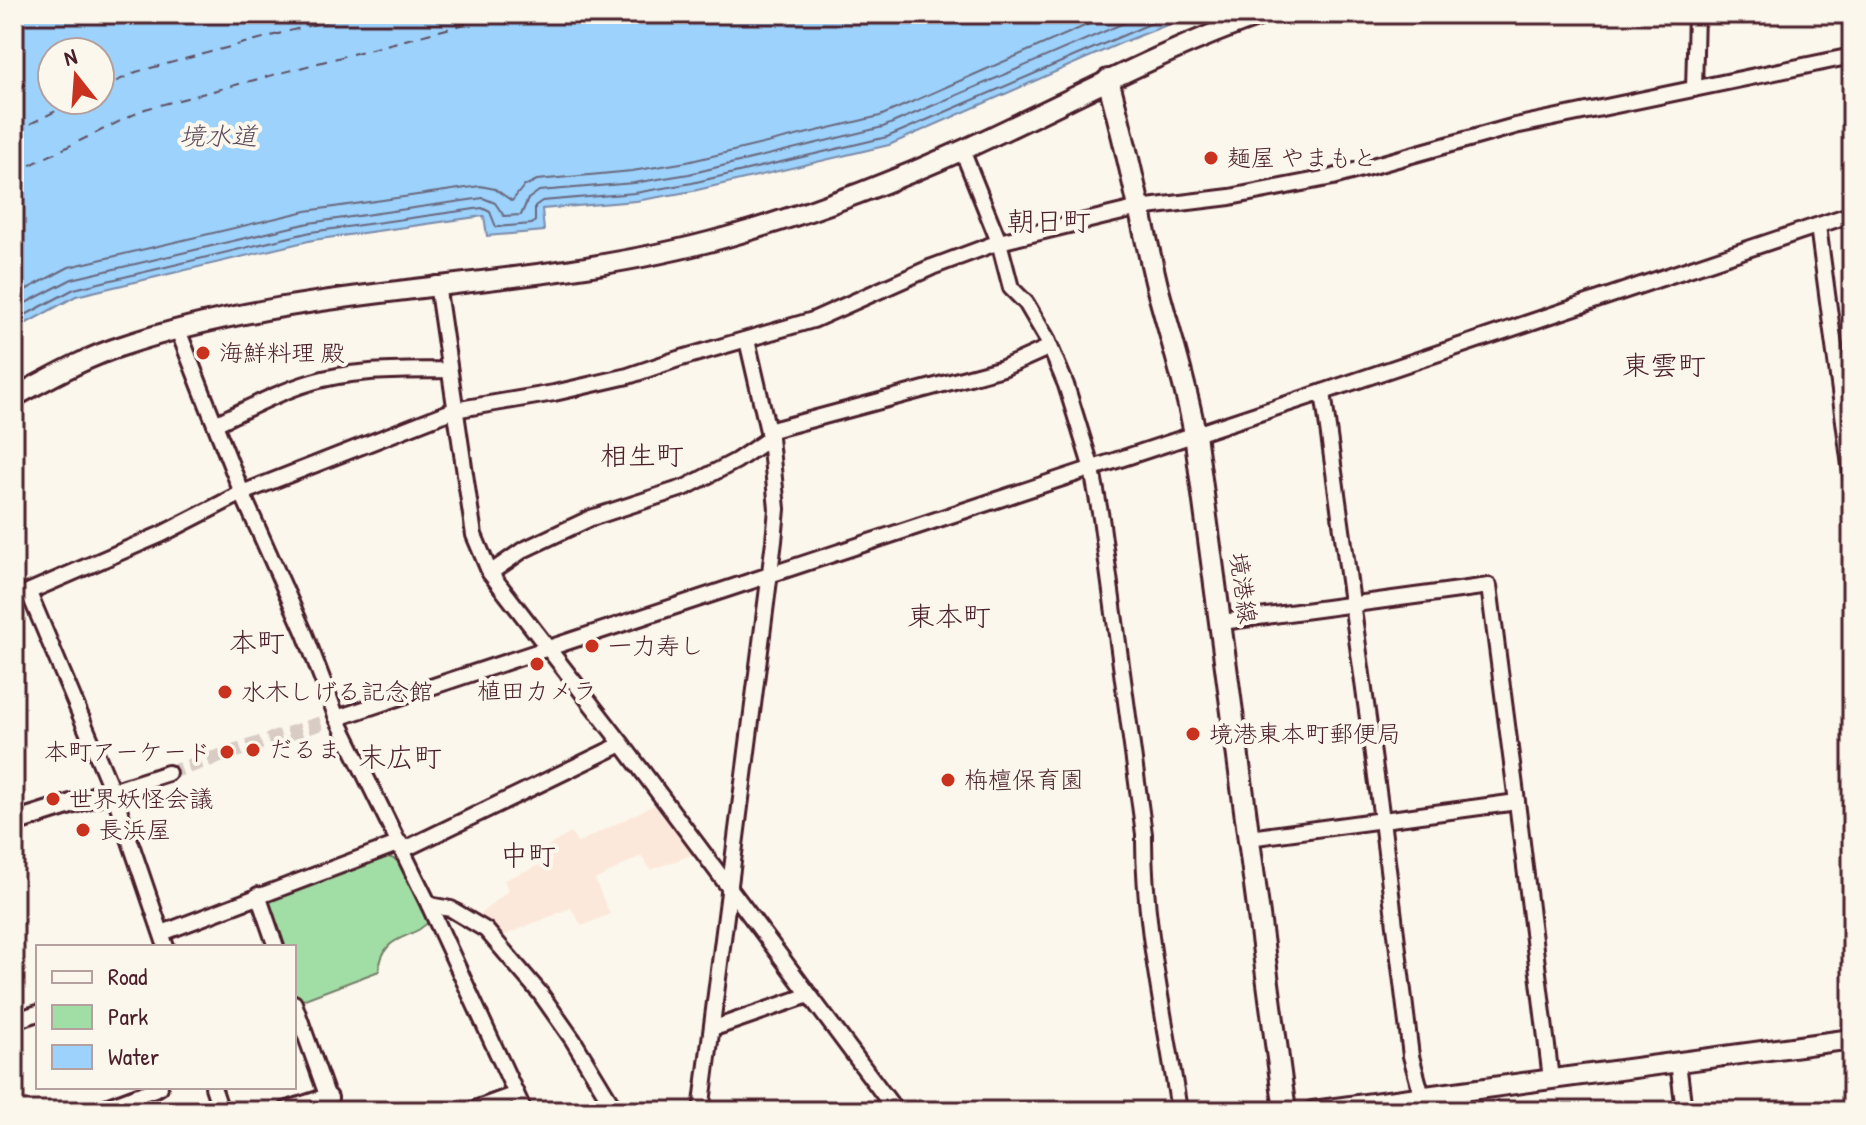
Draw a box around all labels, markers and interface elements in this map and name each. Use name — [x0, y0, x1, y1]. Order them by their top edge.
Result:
north arrow — [36, 36, 116, 116]
text: N — [60, 41, 80, 73]
water label: 境水道 — [179, 118, 259, 153]
place label: 麺屋 やまもと — [1227, 141, 1377, 173]
marker: 麺屋 やまもと — [1202, 149, 1220, 167]
district label: 朝日町 — [1007, 202, 1091, 240]
place label: 海鮮料理 殿 — [219, 336, 345, 368]
marker: 海鮮料理 殿 — [194, 344, 212, 362]
district label: 東雲町 — [1622, 346, 1706, 384]
district label: 相生町 — [600, 436, 684, 474]
street label: 境港線 — [1223, 550, 1265, 626]
district label: 東本町 — [907, 597, 991, 635]
district label: 本町 — [229, 623, 285, 661]
place label: 一力寿し — [608, 629, 704, 661]
marker: 一力寿し — [583, 637, 601, 655]
marker: 植田カメラ — [528, 655, 546, 673]
place label: 植田カメラ — [477, 674, 597, 706]
place label: 水木しげる記念館 — [241, 675, 433, 707]
marker: 水木しげる記念館 — [216, 683, 234, 701]
place label: 境港東本町郵便局 — [1209, 717, 1401, 749]
marker: 境港東本町郵便局 — [1184, 725, 1202, 743]
place label: だるま — [269, 733, 341, 765]
place label: 本町アーケード — [44, 735, 211, 767]
district label: 末広町 — [358, 738, 442, 776]
marker: だるま — [244, 741, 262, 759]
marker: 本町アーケード — [218, 743, 236, 761]
place label: 栴檀保育園 — [964, 763, 1084, 795]
marker: 栴檀保育園 — [939, 771, 957, 789]
place label: 世界妖怪会議 — [69, 782, 213, 814]
marker: 世界妖怪会議 — [44, 790, 62, 808]
place label: 長浜屋 — [99, 813, 171, 845]
marker: 長浜屋 — [74, 821, 92, 839]
district label: 中町 — [500, 836, 556, 874]
legend — [36, 945, 296, 1089]
text: Road — [108, 960, 147, 992]
text: Park — [108, 1000, 148, 1032]
text: Water — [108, 1040, 159, 1072]

